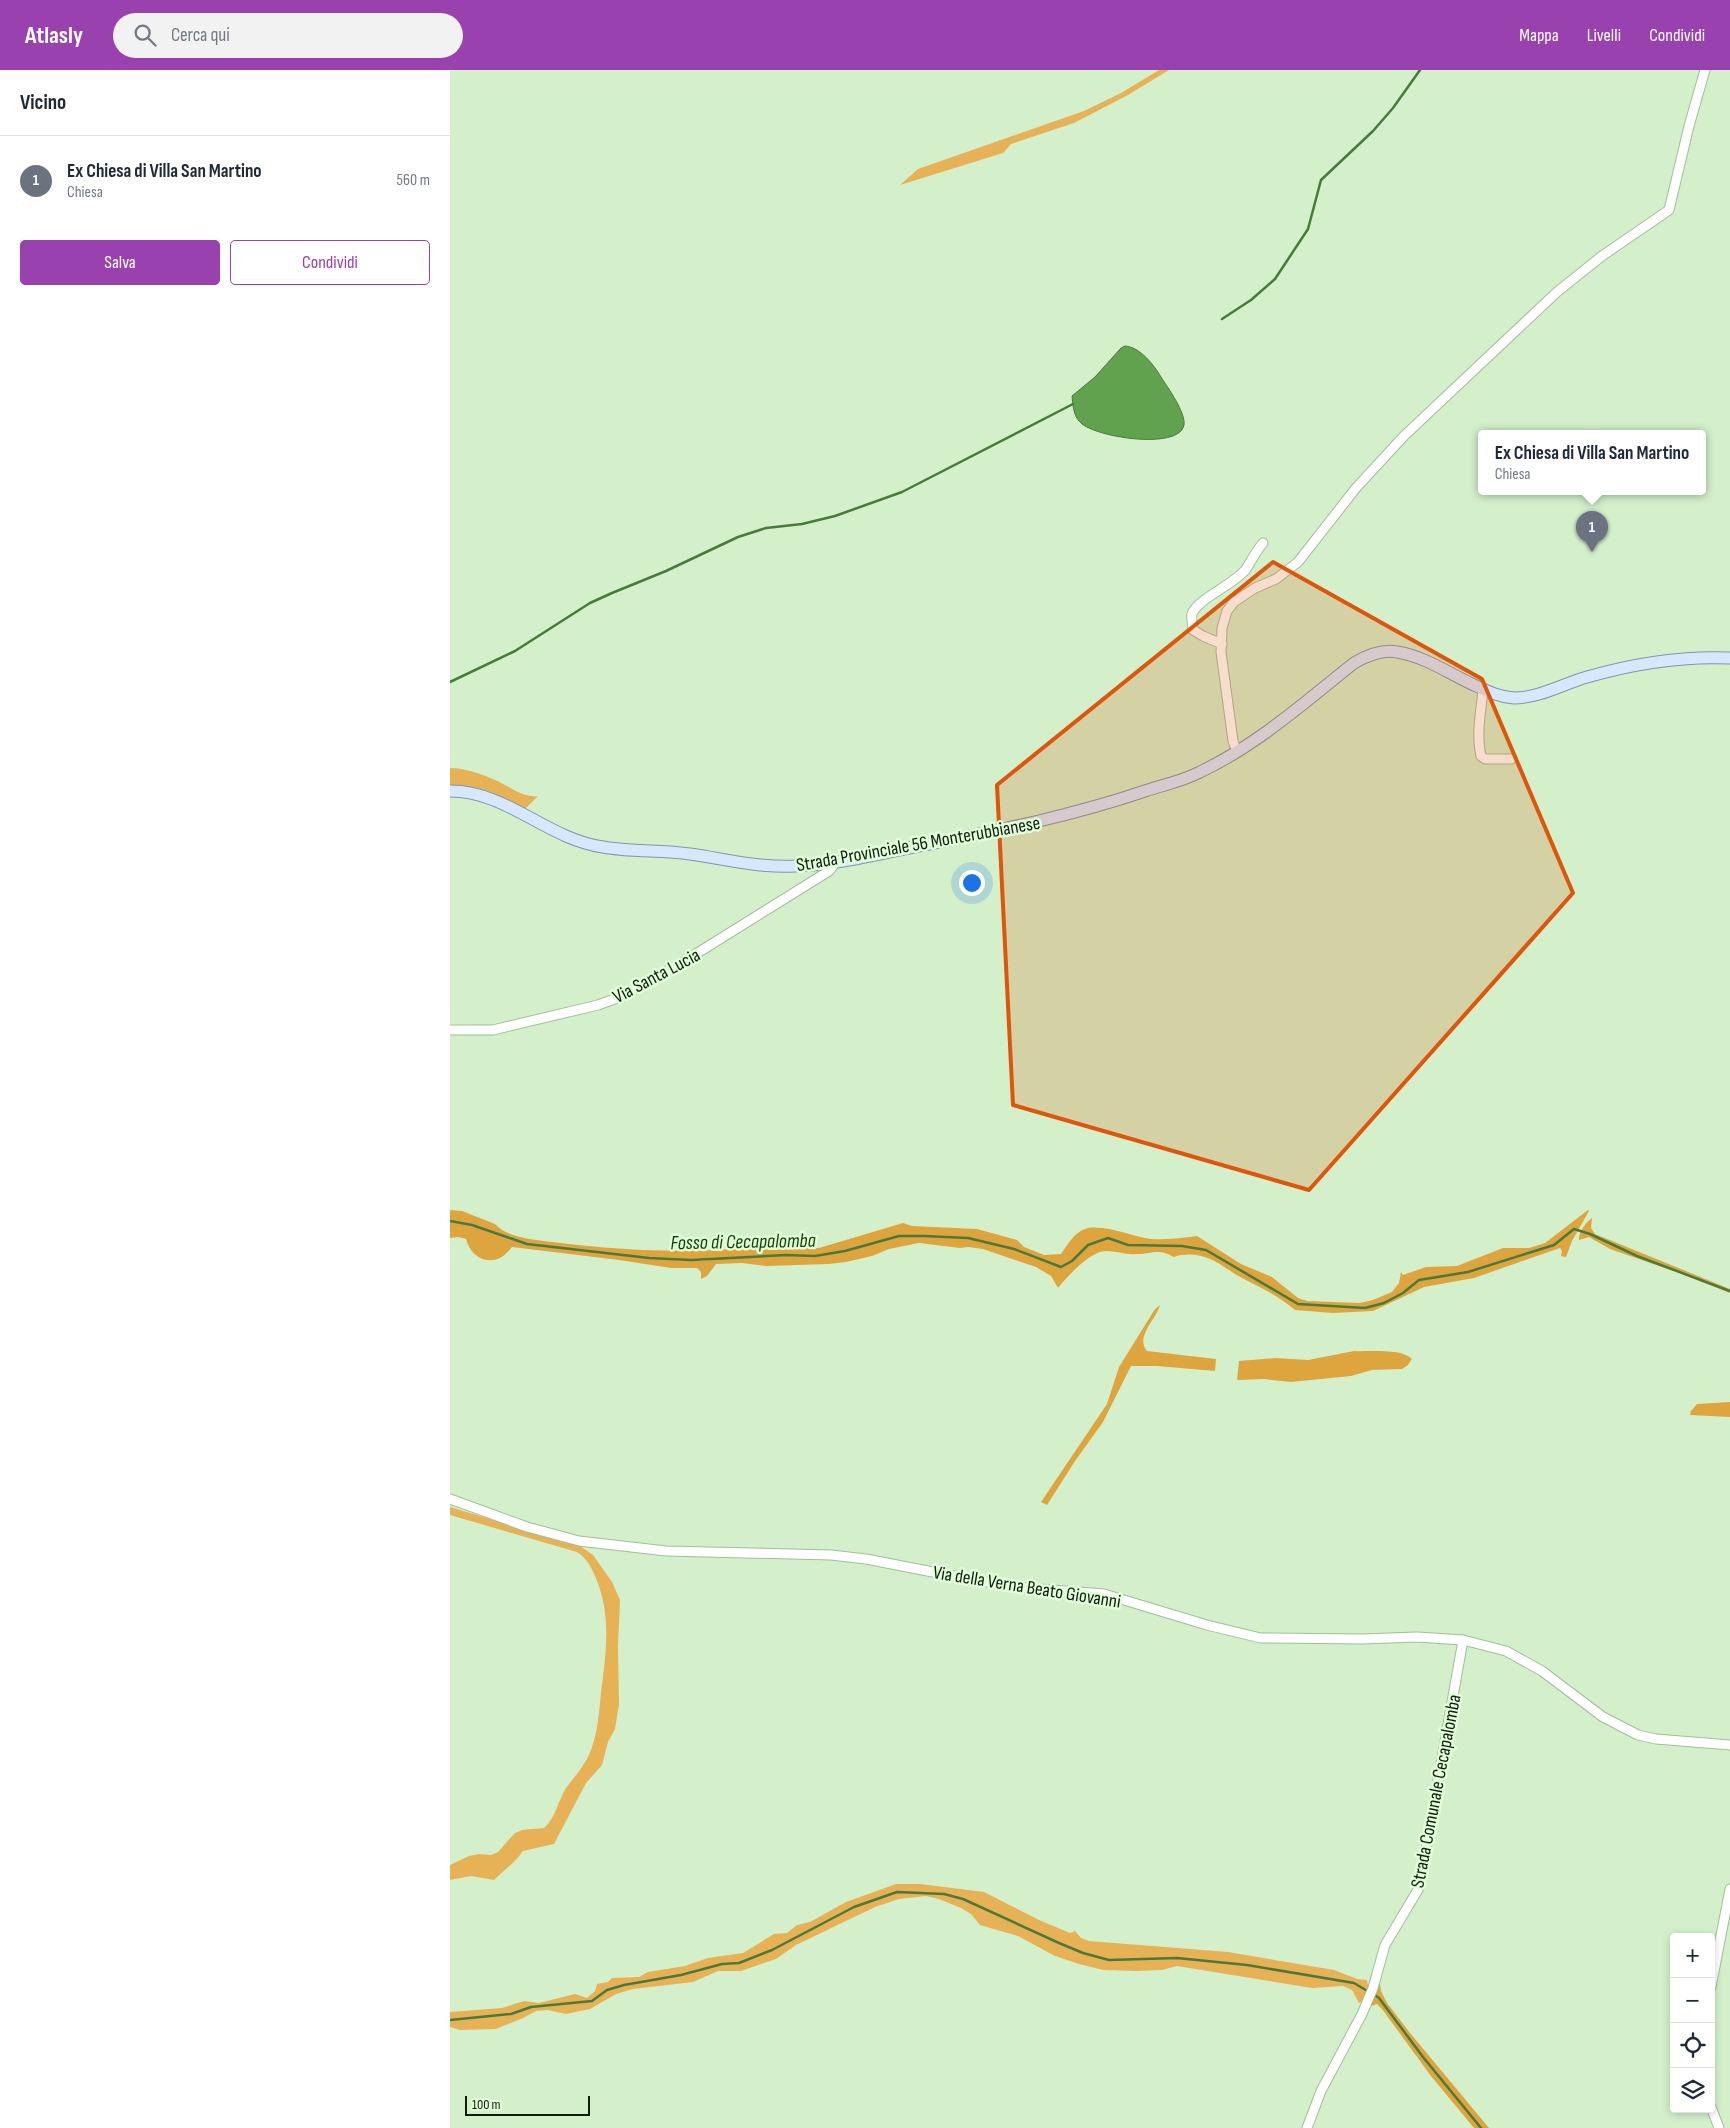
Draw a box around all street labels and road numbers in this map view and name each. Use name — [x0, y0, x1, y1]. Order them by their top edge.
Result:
street label: Strada Provinciale 56 Monterubbianese — [795, 812, 1042, 877]
street label: Via Santa Lucia — [609, 944, 704, 1009]
street label: Via della Verna Beato Giovanni — [931, 1561, 1122, 1614]
street label: Strada Comunale Cecapalomba — [1406, 1693, 1467, 1890]

